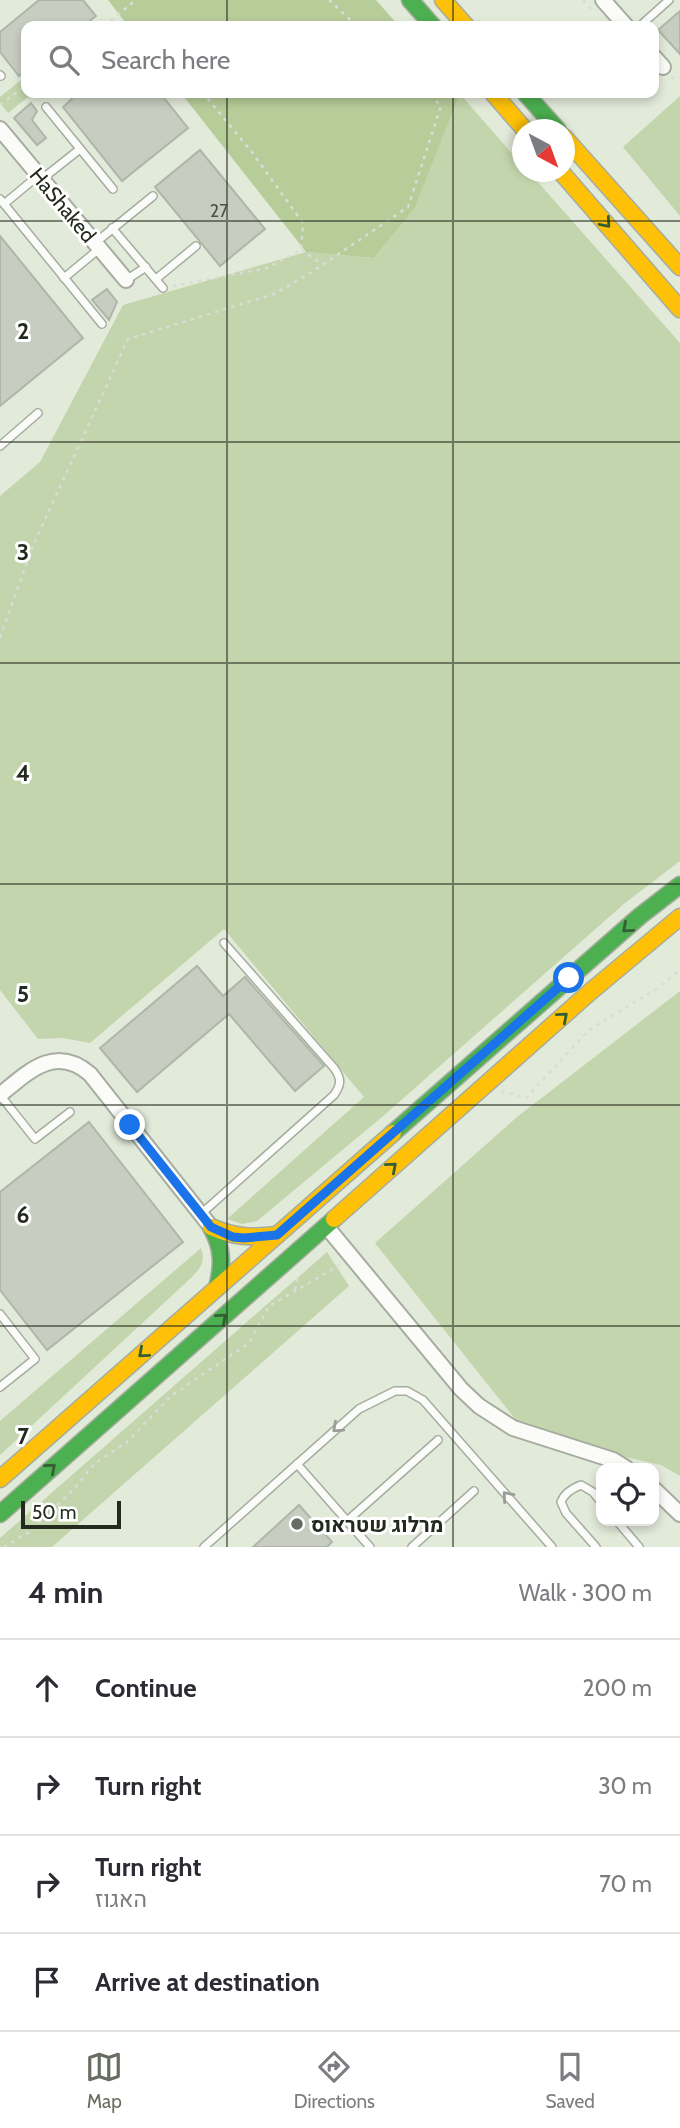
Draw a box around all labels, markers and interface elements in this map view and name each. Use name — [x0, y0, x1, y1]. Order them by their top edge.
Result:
search box — [21, 21, 659, 98]
icon: search — [45, 41, 83, 79]
text: Search here — [101, 44, 230, 76]
north arrow — [512, 119, 575, 182]
street label: HaShaked — [25, 163, 101, 247]
house number: 27 — [210, 200, 228, 222]
one-way arrow — [598, 215, 610, 228]
text: 2 — [17, 317, 29, 345]
text: 3 — [17, 538, 29, 566]
text: 4 — [16, 759, 30, 787]
one-way arrow — [622, 919, 635, 932]
route start — [553, 962, 584, 993]
text: 5 — [17, 980, 29, 1008]
one-way arrow — [554, 1012, 567, 1025]
route end — [114, 1109, 145, 1140]
one-way arrow — [384, 1163, 397, 1175]
text: 6 — [17, 1201, 29, 1229]
one-way arrow — [213, 1314, 226, 1326]
one-way arrow — [138, 1345, 151, 1357]
one-way arrow — [332, 1420, 345, 1433]
text: 7 — [17, 1422, 29, 1450]
map controls — [596, 1463, 659, 1526]
button: locate — [596, 1463, 659, 1526]
one-way arrow — [43, 1464, 56, 1477]
one-way arrow — [503, 1491, 515, 1504]
scale bar — [21, 1498, 121, 1530]
text: 50 m — [32, 1501, 76, 1524]
place label: מרלוג שטראוס — [311, 1512, 443, 1537]
marker: מרלוג שטראוס — [289, 1516, 305, 1532]
text: 4 min — [28, 1574, 103, 1611]
text: Walk · 300 m — [519, 1579, 652, 1607]
icon: ahead — [28, 1669, 66, 1707]
text: Continue — [95, 1672, 197, 1704]
text: 200 m — [582, 1674, 652, 1702]
icon: right — [28, 1767, 66, 1805]
text: Turn right — [95, 1770, 201, 1802]
text: 30 m — [598, 1772, 652, 1800]
text: Turn right — [95, 1851, 201, 1883]
icon: right — [28, 1865, 66, 1903]
text: 70 m — [599, 1870, 652, 1898]
text: האגוז — [95, 1885, 147, 1913]
icon: arrive — [28, 1963, 66, 2001]
text: Arrive at destination — [95, 1966, 320, 1998]
tab: Map — [85, 2048, 123, 2113]
tab: Directions — [294, 2048, 375, 2113]
tab: Saved — [545, 2048, 595, 2113]

